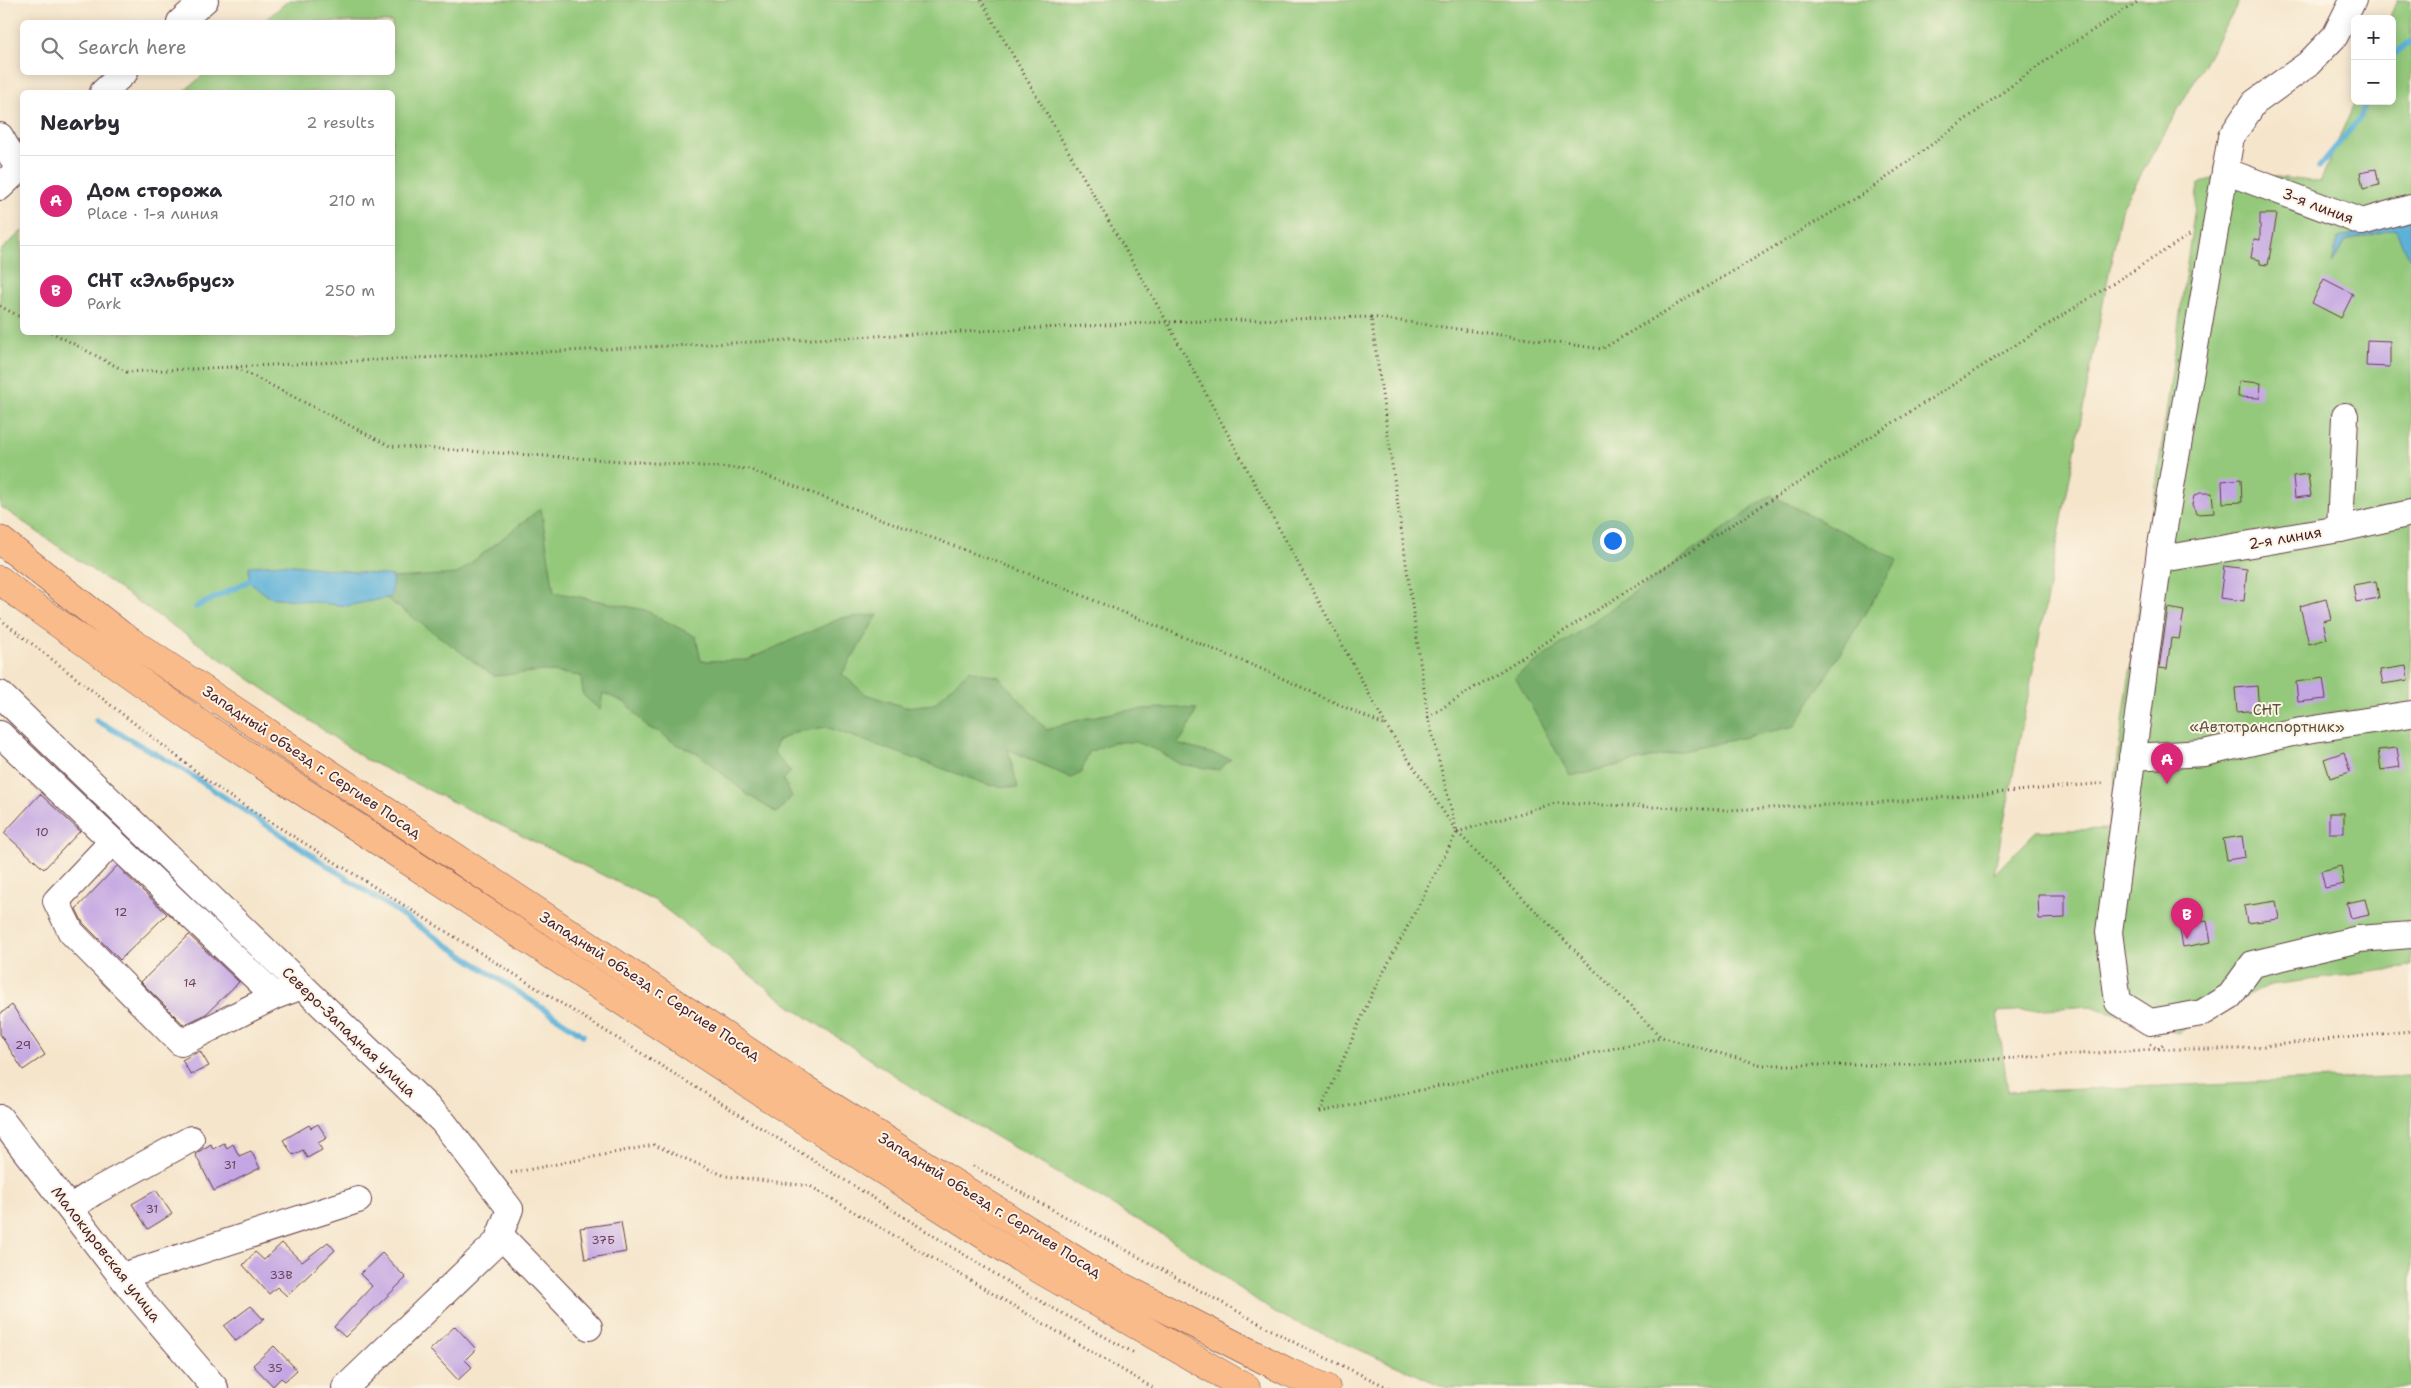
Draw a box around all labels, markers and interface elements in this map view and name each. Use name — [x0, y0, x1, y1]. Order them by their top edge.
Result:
map controls — [2351, 15, 2396, 105]
button: + — [2351, 15, 2396, 60]
search box — [20, 20, 395, 75]
icon: search — [38, 34, 66, 62]
text: Search here — [78, 35, 187, 60]
button: − — [2351, 60, 2396, 105]
text: Nearby — [40, 109, 120, 137]
text: 2 results — [306, 112, 375, 133]
text: Дом сторожа — [87, 178, 222, 203]
street label: 3-я линия — [2280, 183, 2356, 229]
text: A — [50, 190, 62, 211]
text: 210 m — [328, 190, 375, 211]
text: Place · 1-я линия — [87, 203, 219, 224]
text: СНТ «Эльбрус» — [87, 268, 235, 293]
text: B — [51, 280, 61, 301]
text: 250 m — [324, 280, 375, 301]
text: Park — [87, 293, 121, 314]
street label: 2-я линия — [2247, 522, 2323, 554]
your location — [1600, 528, 1626, 554]
street label: Западный объезд г. Сергиев Посад — [199, 681, 426, 843]
park label: СНТ «Автотранспортник» — [2190, 700, 2344, 737]
pin: A — [2151, 743, 2183, 784]
house number: 10 — [35, 824, 49, 840]
pin: B — [2171, 898, 2203, 939]
house number: 12 — [115, 904, 127, 920]
street label: Западный объезд г. Сергиев Посад — [536, 907, 765, 1065]
street label: Северо-Западная улица — [278, 963, 421, 1102]
house number: 14 — [184, 975, 196, 991]
house number: 29 — [15, 1037, 31, 1053]
street label: Западный объезд г. Сергиев Посад — [875, 1128, 1106, 1283]
house number: 31 — [224, 1157, 236, 1173]
street label: Малокировская улица — [47, 1182, 166, 1327]
house number: 31 — [146, 1201, 158, 1217]
house number: 37Б — [591, 1232, 615, 1248]
house number: 33В — [269, 1267, 293, 1283]
house number: 35 — [267, 1360, 283, 1376]

